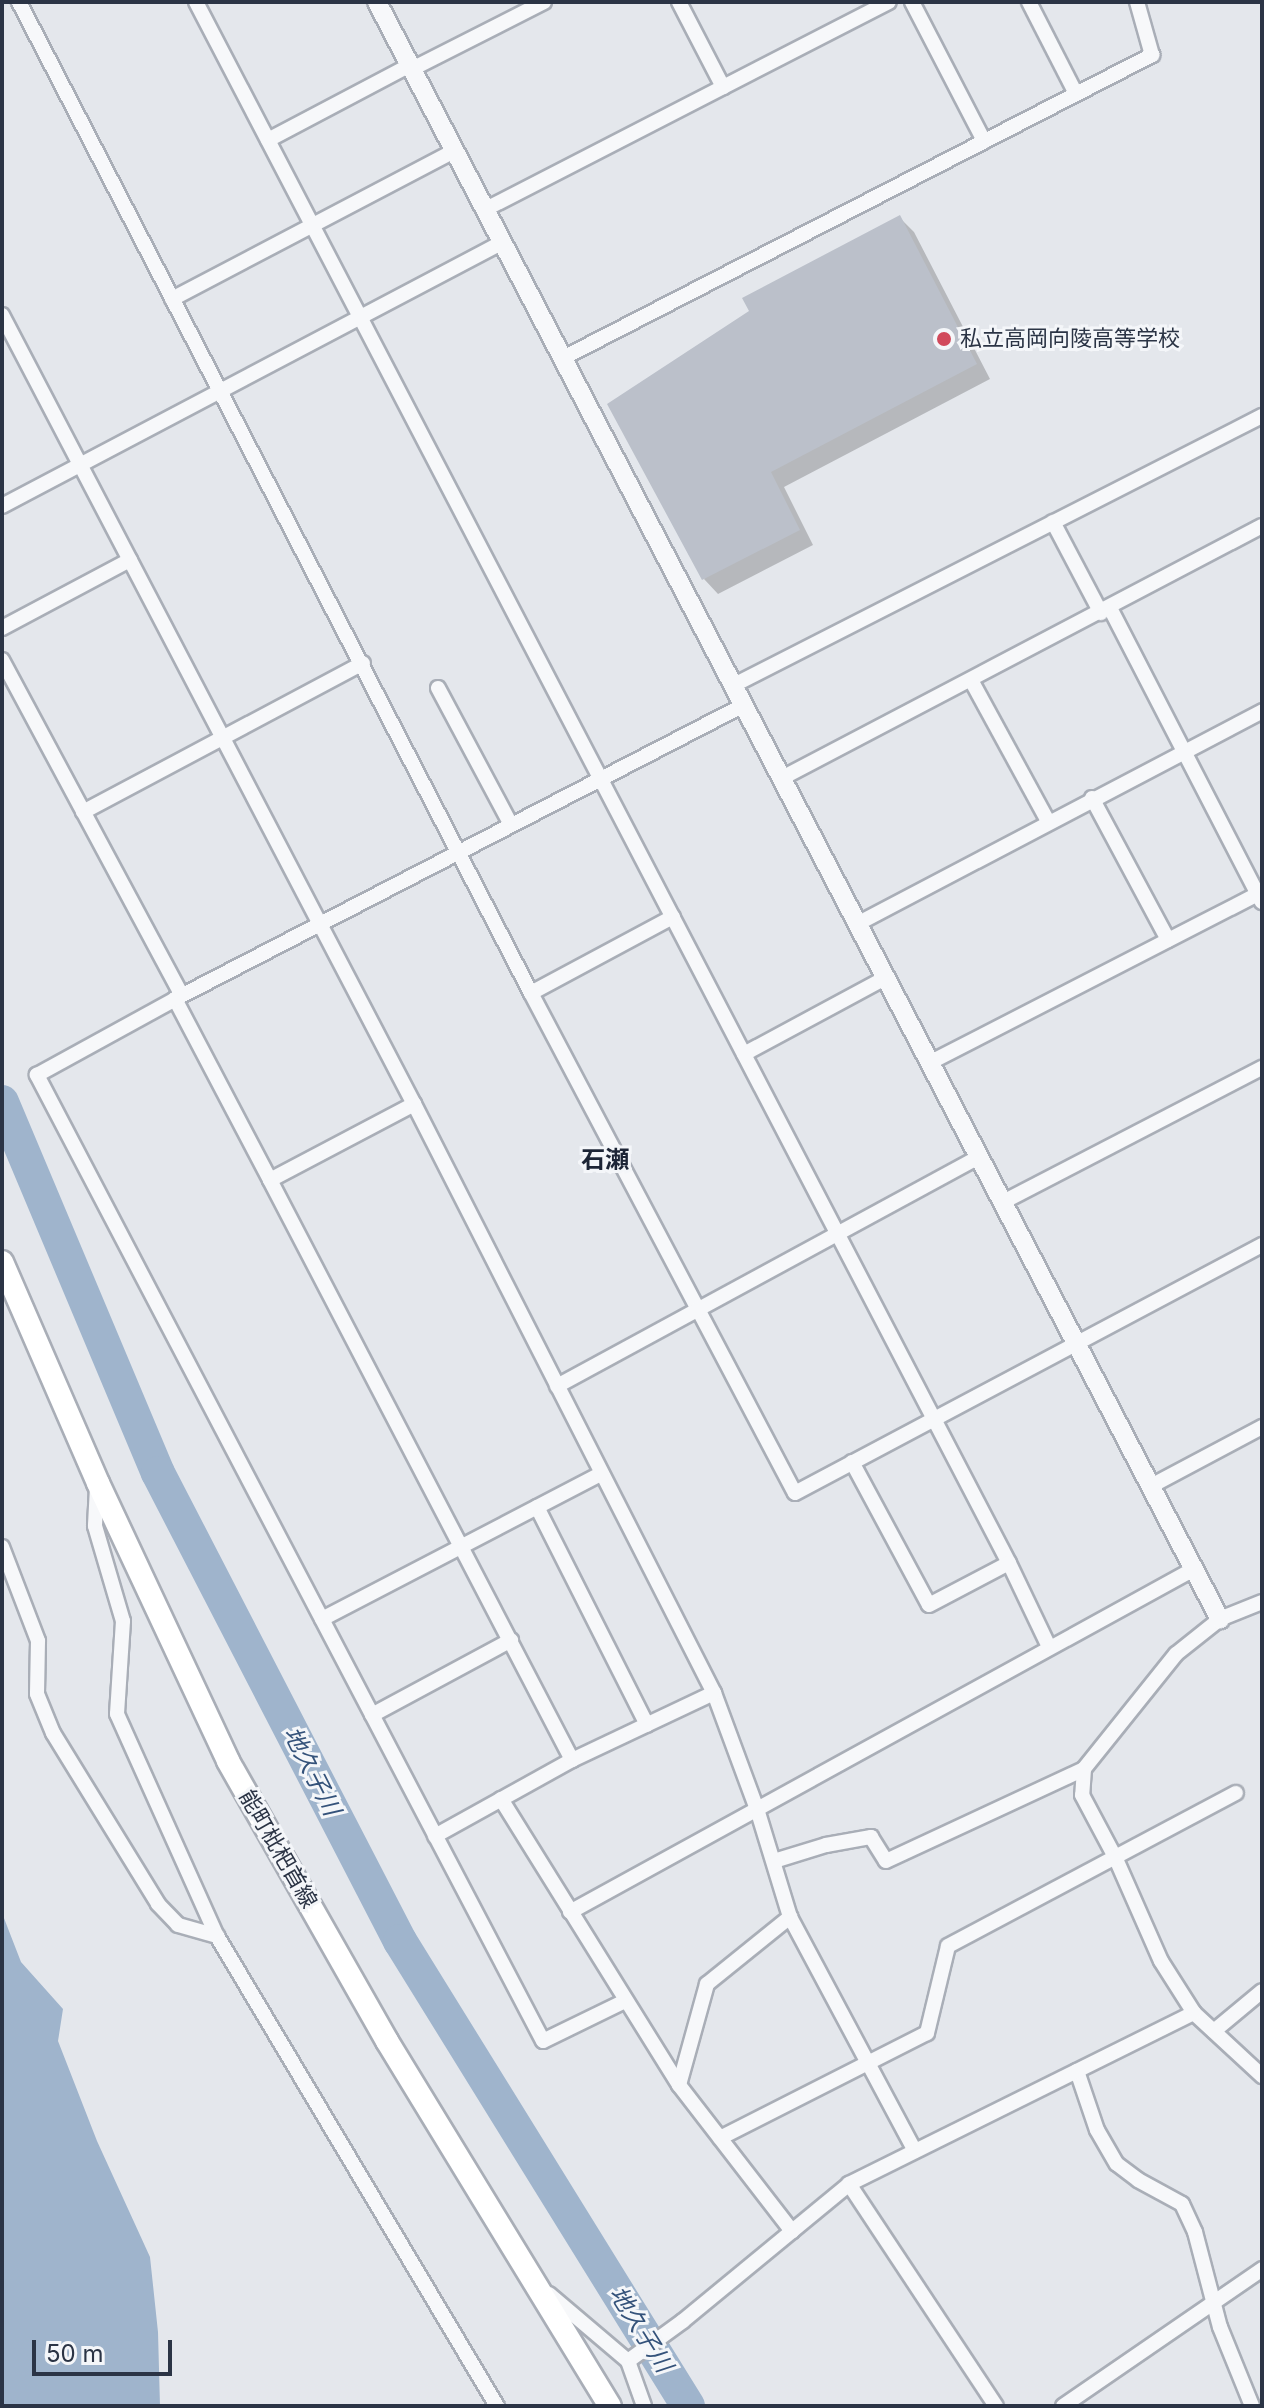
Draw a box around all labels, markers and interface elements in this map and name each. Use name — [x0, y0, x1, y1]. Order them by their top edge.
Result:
place label: 私立高岡向陵高等学校 — [960, 326, 1180, 352]
marker: 私立高岡向陵高等学校 — [935, 330, 953, 348]
district label: 石瀬 — [581, 1146, 629, 1174]
water label: 地久子川 — [277, 1722, 347, 1820]
street label: 能町枇杷首線 — [234, 1785, 322, 1913]
water label: 地久子川 — [603, 2281, 679, 2377]
scale bar — [36, 2324, 176, 2374]
text: 50 m — [46, 2339, 104, 2368]

